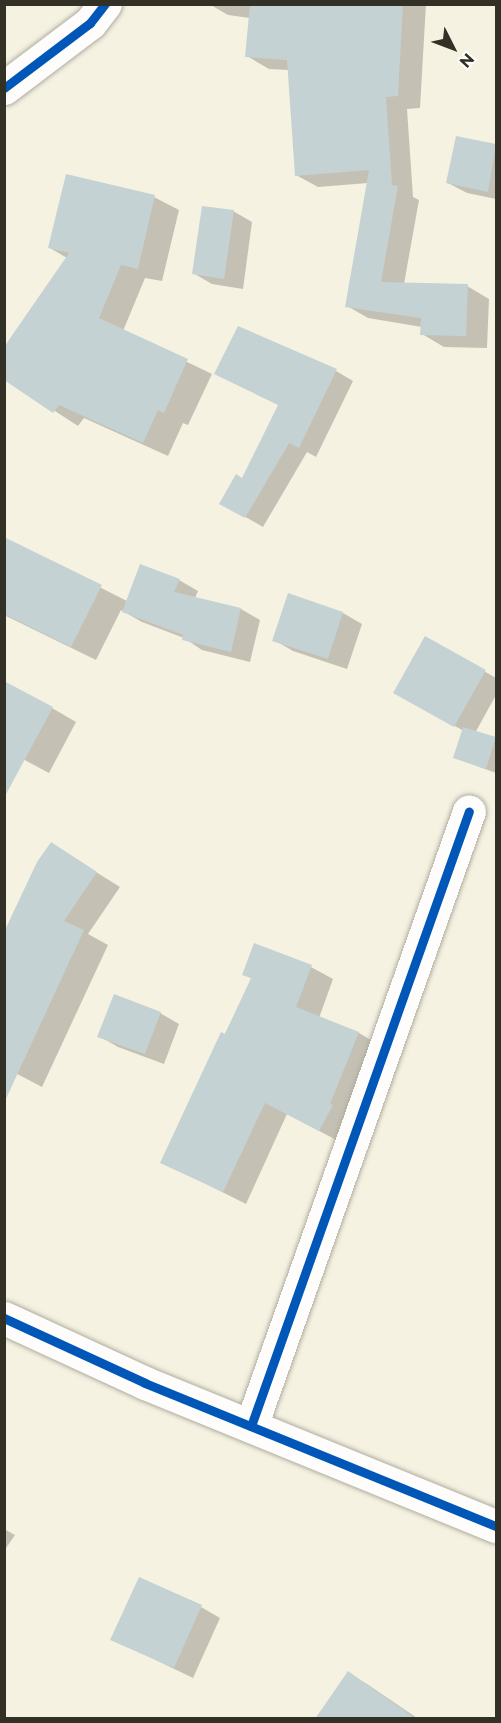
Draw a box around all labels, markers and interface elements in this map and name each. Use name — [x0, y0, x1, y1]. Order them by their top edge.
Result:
north arrow — [423, 18, 483, 78]
text: N — [455, 49, 478, 72]

